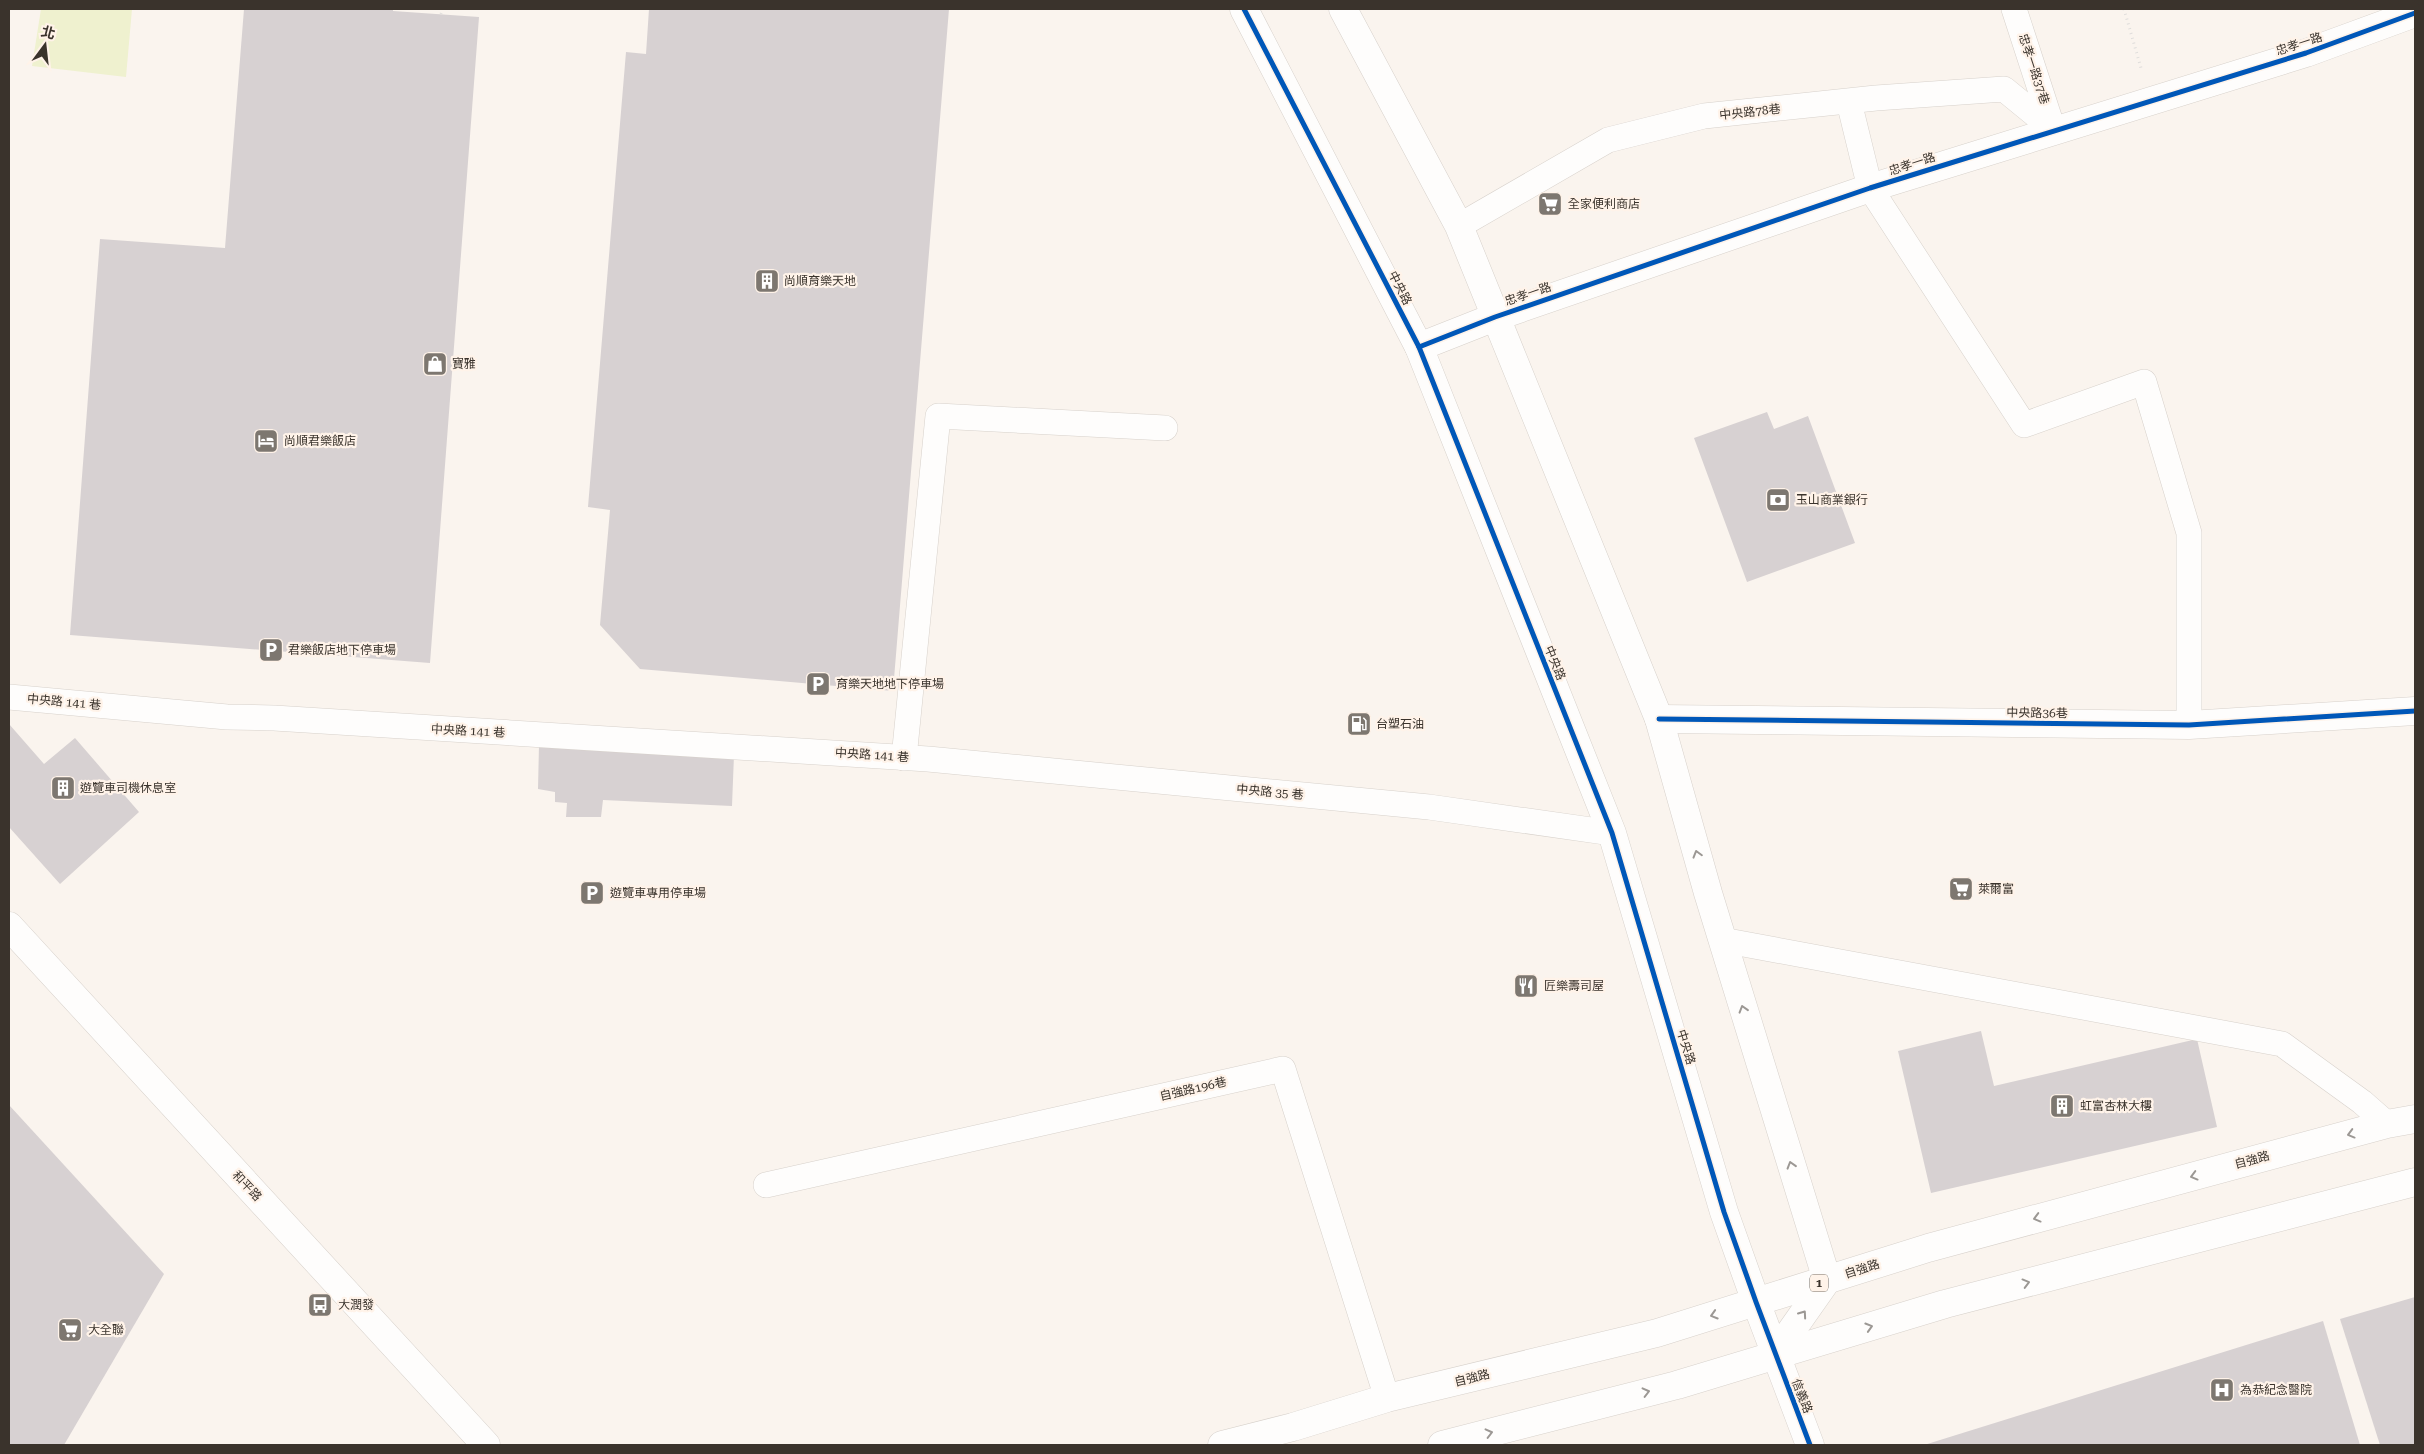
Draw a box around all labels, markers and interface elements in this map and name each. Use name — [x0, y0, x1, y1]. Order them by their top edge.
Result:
north arrow — [20, 20, 70, 70]
text: 北 — [40, 23, 57, 42]
street label: 忠孝一路 — [2274, 30, 2324, 58]
street label: 忠孝一路37巷 — [2016, 32, 2052, 106]
street label: 中央路78巷 — [1719, 102, 1781, 122]
street label: 忠孝一路 — [1887, 150, 1937, 178]
supermarket icon: 全家便利商店 — [1537, 191, 1563, 217]
place label: 全家便利商店 — [1568, 197, 1640, 211]
building icon: 尚順育樂天地 — [754, 268, 780, 294]
street label: 中央路 — [1386, 269, 1414, 307]
place label: 尚順育樂天地 — [784, 274, 856, 288]
street label: 忠孝一路 — [1503, 280, 1553, 308]
shop icon: 寶雅 — [422, 351, 448, 377]
place label: 寶雅 — [452, 357, 476, 371]
hotel icon: 尚順君樂飯店 — [253, 428, 279, 454]
place label: 尚順君樂飯店 — [284, 434, 356, 448]
bank icon: 玉山商業銀行 — [1765, 487, 1791, 513]
place label: 玉山商業銀行 — [1796, 493, 1868, 507]
parking icon: 君樂飯店地下停車場 — [258, 637, 284, 663]
place label: 君樂飯店地下停車場 — [288, 643, 396, 657]
street label: 中央路 — [1542, 644, 1568, 682]
parking icon: 育樂天地地下停車場 — [805, 671, 831, 697]
place label: 育樂天地地下停車場 — [836, 677, 944, 691]
street label: 中央路 141 巷 — [26, 692, 102, 712]
street label: 中央路36巷 — [2006, 705, 2068, 721]
fuel station icon: 台塑石油 — [1346, 711, 1372, 737]
place label: 台塑石油 — [1376, 717, 1424, 731]
street label: 中央路 141 巷 — [431, 722, 505, 740]
street label: 中央路 141 巷 — [834, 745, 910, 765]
building icon: 遊覽車司機休息室 — [50, 775, 76, 801]
place label: 遊覽車司機休息室 — [80, 781, 176, 795]
street label: 中央路 35 巷 — [1236, 782, 1304, 802]
one-way arrow — [1692, 850, 1702, 858]
supermarket icon: 萊爾富 — [1948, 876, 1974, 902]
parking icon: 遊覽車專用停車場 — [579, 880, 605, 906]
place label: 萊爾富 — [1978, 882, 2014, 896]
place label: 遊覽車專用停車場 — [610, 886, 706, 900]
restaurant icon: 匠樂壽司屋 — [1513, 973, 1539, 999]
place label: 匠樂壽司屋 — [1544, 979, 1604, 993]
one-way arrow — [1739, 1006, 1749, 1014]
street label: 中央路 — [1674, 1028, 1698, 1066]
street label: 自強路196巷 — [1158, 1075, 1228, 1103]
building icon: 虹富杏林大樓 — [2049, 1093, 2075, 1119]
place label: 虹富杏林大樓 — [2080, 1099, 2152, 1113]
one-way arrow — [2347, 1128, 2355, 1138]
street label: 自強路 — [2233, 1149, 2271, 1171]
one-way arrow — [1787, 1161, 1797, 1169]
street label: 和平路 — [230, 1168, 264, 1204]
one-way arrow — [2189, 1170, 2198, 1181]
one-way arrow — [2033, 1212, 2041, 1223]
street label: 自強路 — [1843, 1257, 1881, 1281]
road number: 1 — [1810, 1275, 1828, 1292]
one-way arrow — [2021, 1278, 2030, 1289]
bus stop icon: 大潤發 — [307, 1292, 333, 1318]
place label: 大潤發 — [338, 1298, 374, 1312]
one-way arrow — [1710, 1310, 1719, 1320]
one-way arrow — [1797, 1310, 1806, 1320]
supermarket icon: 大全聯 — [57, 1317, 83, 1343]
place label: 大全聯 — [88, 1323, 124, 1337]
one-way arrow — [1865, 1323, 1873, 1333]
street label: 自強路 — [1453, 1367, 1491, 1389]
street label: 信義路 — [1789, 1377, 1815, 1415]
hospital icon: 為恭紀念醫院 — [2209, 1377, 2235, 1403]
place label: 為恭紀念醫院 — [2240, 1383, 2312, 1397]
one-way arrow — [1642, 1388, 1650, 1398]
one-way arrow — [1484, 1428, 1493, 1439]

